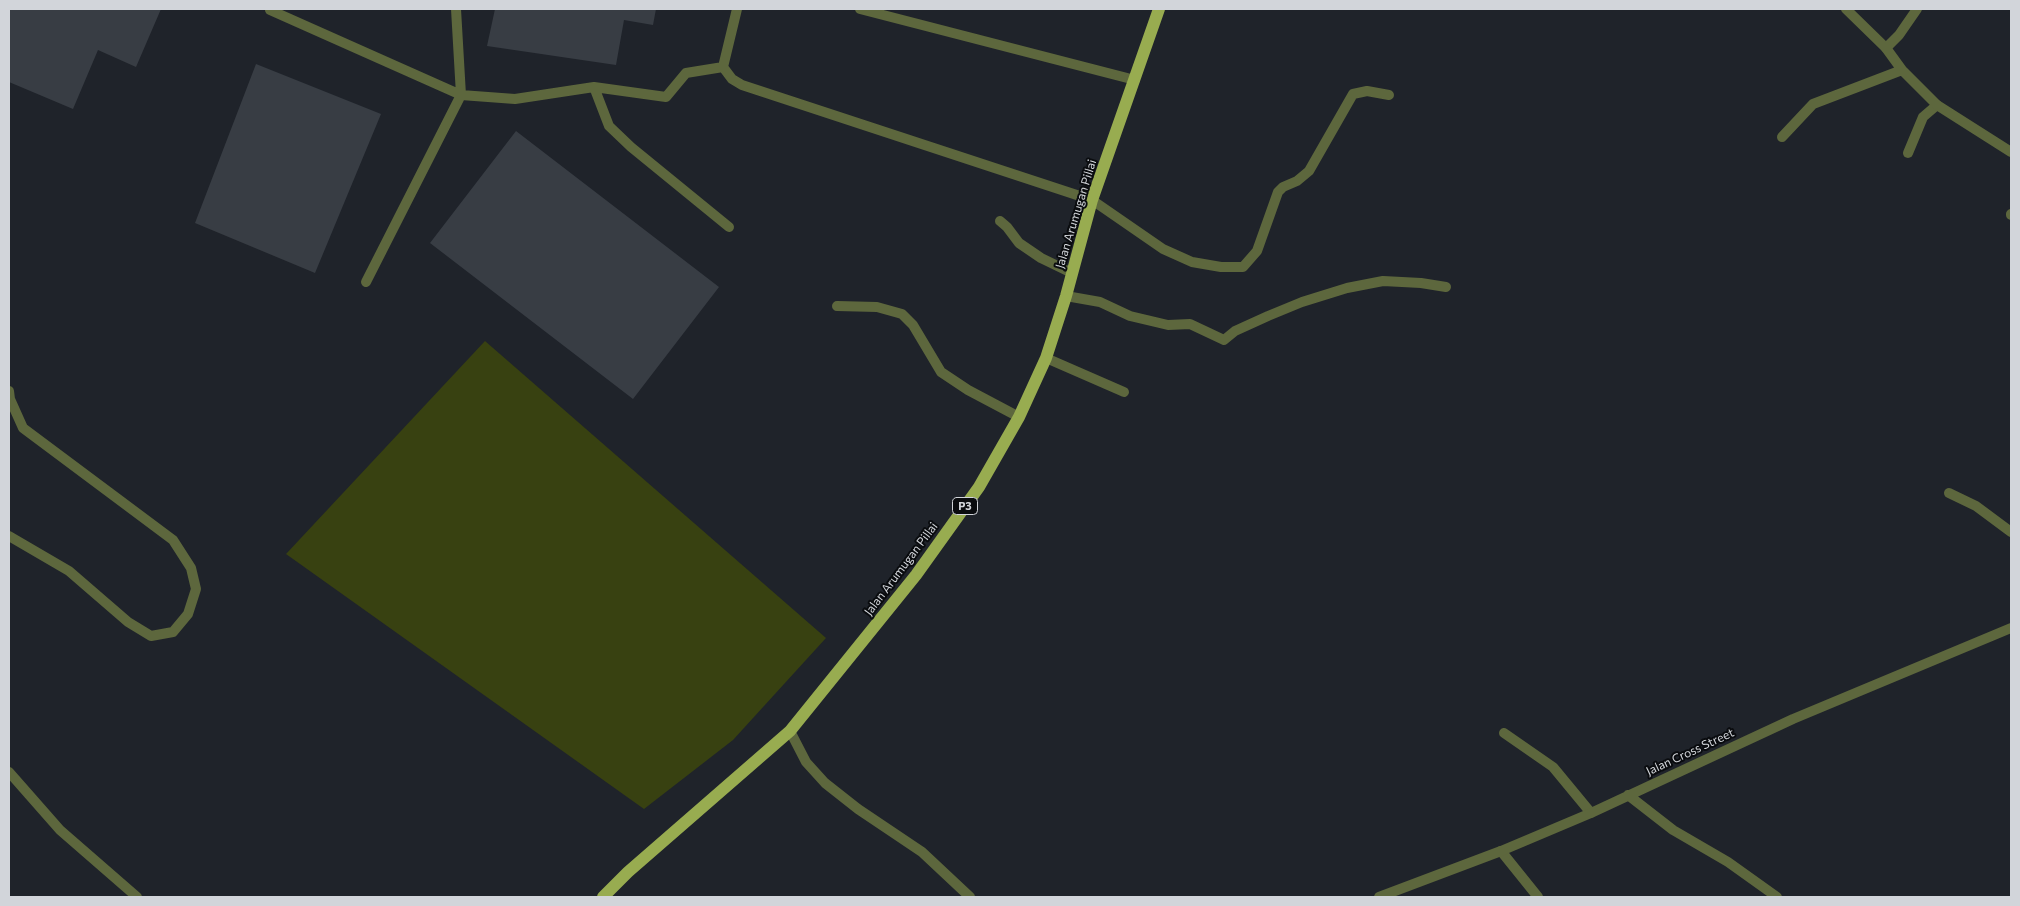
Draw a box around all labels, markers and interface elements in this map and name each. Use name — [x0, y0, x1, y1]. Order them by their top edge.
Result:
street label: Jalan Arumugan Pillai — [1053, 158, 1099, 270]
road number: P3 — [952, 498, 978, 514]
street label: Jalan Arumugan Pillai — [861, 519, 941, 619]
street label: Jalan Cross Street — [1644, 725, 1736, 779]

